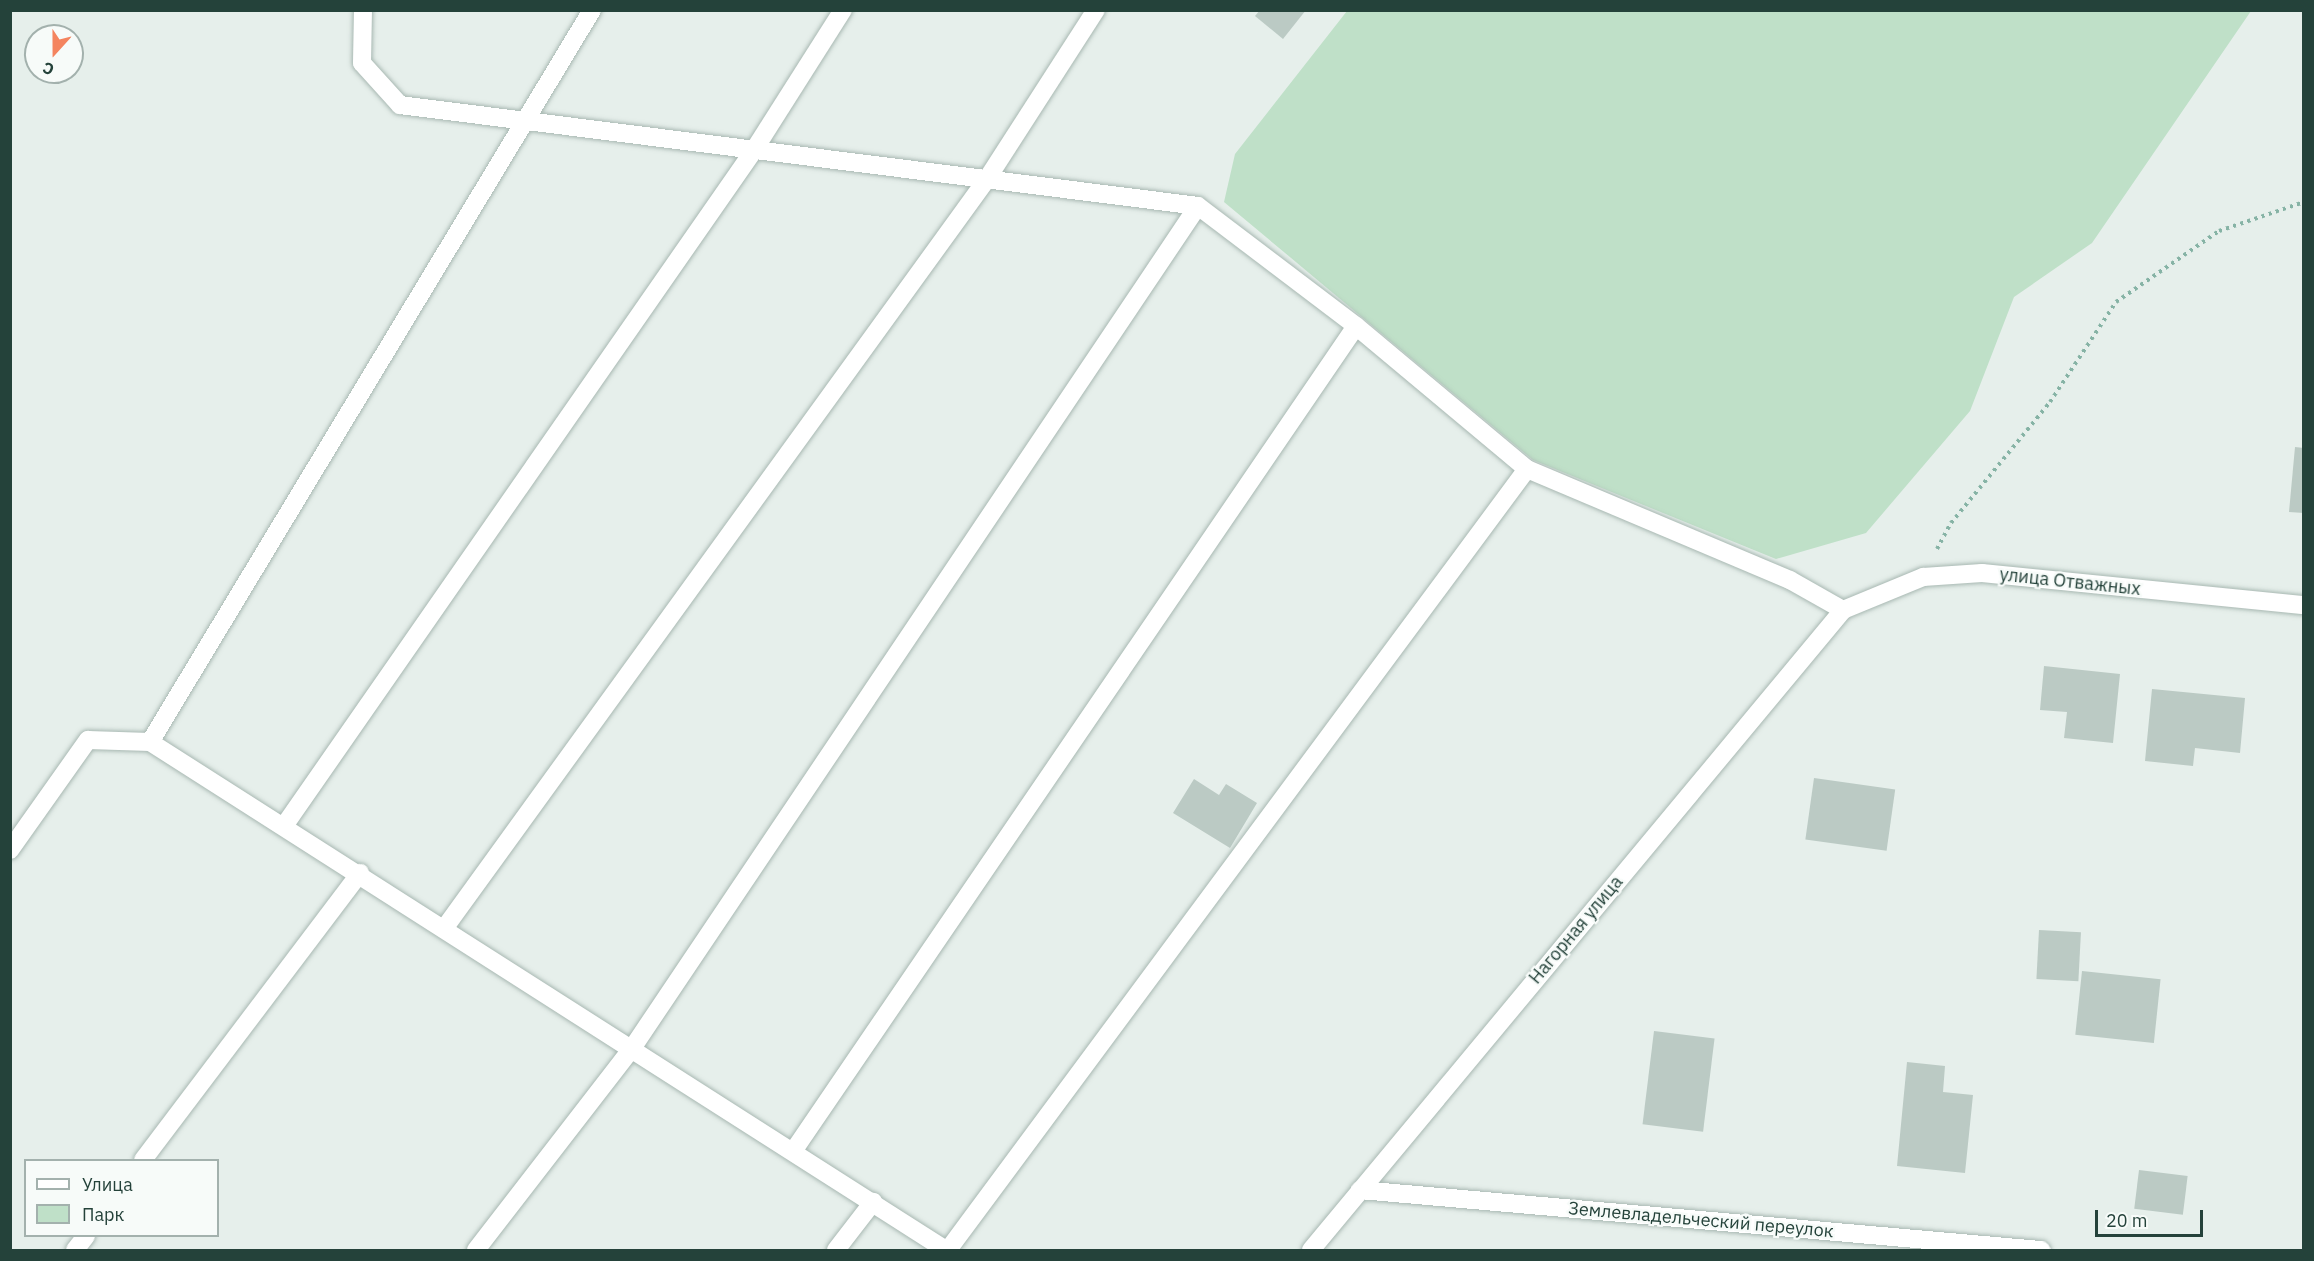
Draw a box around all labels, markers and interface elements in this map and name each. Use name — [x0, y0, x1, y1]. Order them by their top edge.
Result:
north arrow — [24, 24, 84, 84]
text: С — [40, 58, 57, 80]
street label: улица Отважных — [1999, 564, 2141, 600]
street label: Нагорная улица — [1525, 872, 1627, 988]
legend — [24, 1159, 219, 1237]
text: Улица — [82, 1173, 133, 1196]
street label: Землевладельческий переулок — [1567, 1198, 1835, 1242]
scale bar — [2098, 1198, 2206, 1236]
text: Парк — [82, 1203, 124, 1226]
text: 20 m — [2106, 1209, 2148, 1232]

